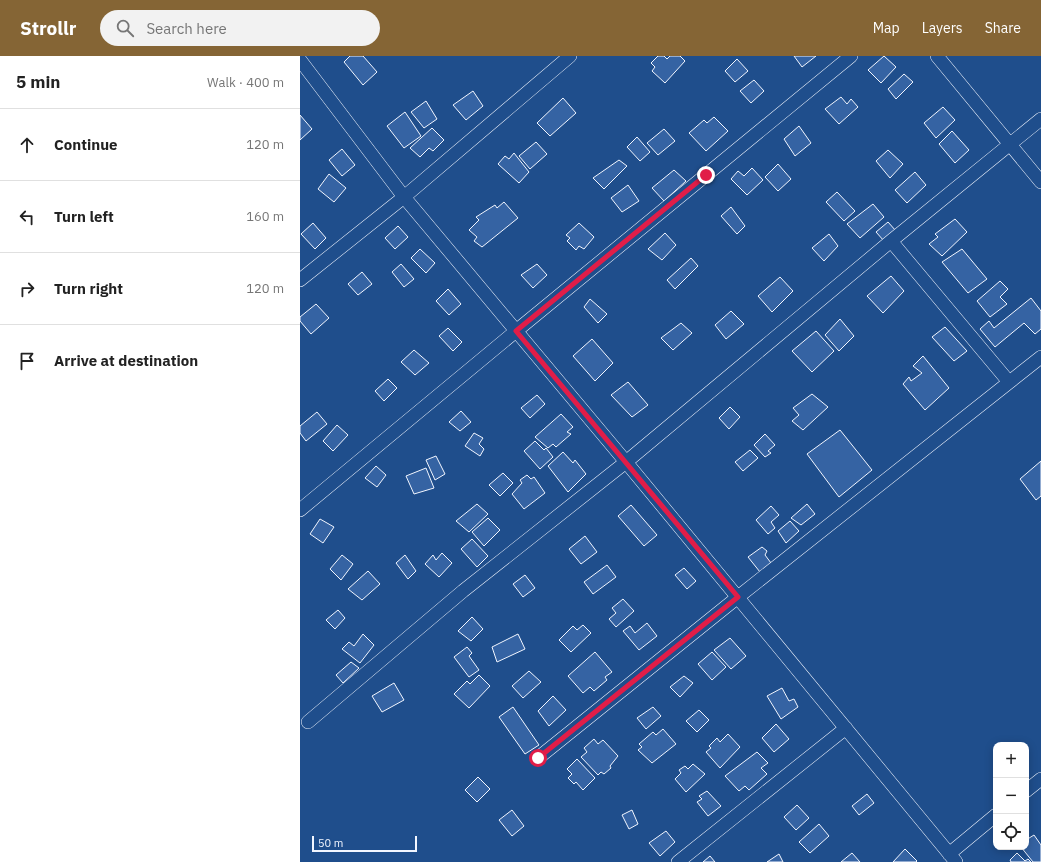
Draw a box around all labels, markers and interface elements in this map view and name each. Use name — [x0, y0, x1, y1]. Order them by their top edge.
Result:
search box — [100, 10, 380, 46]
text: Strollr — [20, 16, 76, 40]
icon: search — [114, 17, 136, 39]
text: Search here — [146, 19, 227, 38]
text: Map — [873, 19, 900, 37]
text: Layers — [922, 19, 963, 37]
text: Share — [985, 19, 1021, 37]
text: 5 min — [16, 71, 60, 93]
text: Walk · 400 m — [207, 74, 284, 91]
icon: ahead — [16, 134, 38, 156]
text: Continue — [54, 135, 118, 154]
text: 120 m — [246, 136, 284, 153]
route end — [697, 166, 715, 184]
icon: left — [16, 206, 38, 228]
text: Turn left — [54, 207, 114, 226]
text: 160 m — [246, 208, 284, 225]
icon: right — [16, 278, 38, 300]
text: Turn right — [54, 279, 123, 298]
text: 120 m — [246, 280, 284, 297]
icon: arrive — [16, 350, 38, 372]
text: Arrive at destination — [54, 351, 198, 370]
map controls — [993, 742, 1029, 850]
button: + — [993, 742, 1029, 778]
route start — [529, 749, 547, 767]
button: − — [993, 778, 1029, 814]
button: locate — [993, 814, 1029, 850]
scale bar — [312, 834, 417, 853]
text: 50 m — [318, 836, 343, 850]

